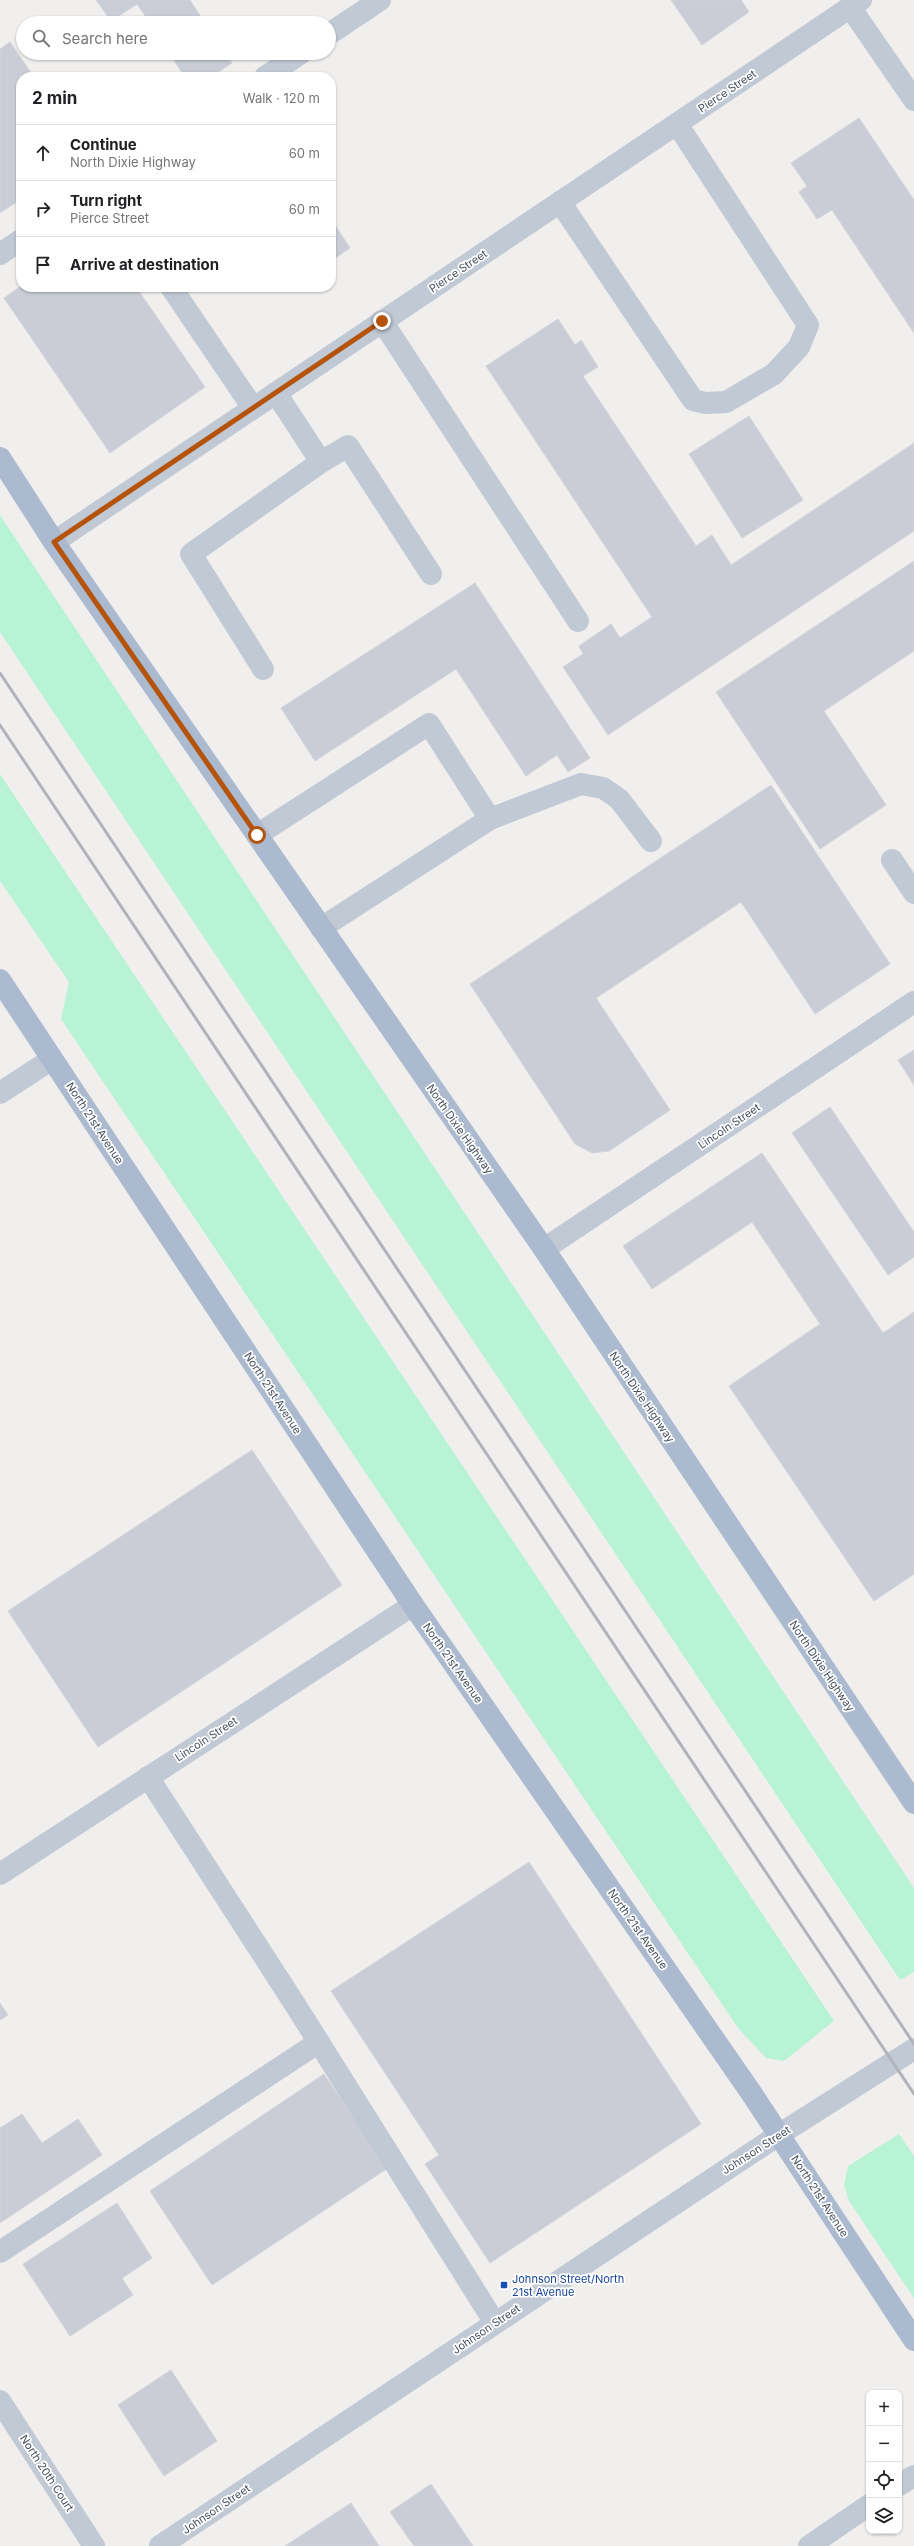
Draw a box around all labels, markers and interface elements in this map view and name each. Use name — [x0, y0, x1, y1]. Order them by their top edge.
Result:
search box — [16, 16, 336, 60]
icon: search — [30, 27, 52, 49]
text: Search here — [62, 29, 148, 48]
street label: Pierce Street — [695, 66, 759, 116]
text: 2 min — [32, 88, 77, 108]
text: Walk · 120 m — [243, 90, 320, 106]
text: Continue — [70, 135, 137, 154]
icon: ahead — [32, 142, 54, 164]
text: 60 m — [289, 145, 320, 161]
text: North Dixie Highway — [70, 154, 196, 170]
text: Turn right — [70, 191, 142, 210]
icon: right — [32, 198, 54, 220]
text: 60 m — [289, 201, 320, 217]
text: Pierce Street — [70, 210, 149, 226]
street label: Pierce Street — [426, 246, 490, 296]
icon: arrive — [32, 254, 54, 276]
text: Arrive at destination — [70, 255, 219, 274]
route end — [373, 312, 391, 330]
route start — [248, 826, 266, 844]
street label: North 21st Avenue — [63, 1079, 127, 1167]
street label: North Dixie Highway — [424, 1081, 496, 1177]
street label: Lincoln Street — [695, 1100, 763, 1152]
street label: North 21st Avenue — [241, 1349, 305, 1437]
street label: North Dixie Highway — [606, 1349, 678, 1445]
street label: North Dixie Highway — [786, 1618, 858, 1714]
street label: North 21st Avenue — [420, 1620, 486, 1706]
street label: Lincoln Street — [172, 1713, 240, 1764]
street label: North 21st Avenue — [605, 1886, 671, 1972]
street label: Johnson Street — [719, 2122, 793, 2177]
street label: North 21st Avenue — [788, 2152, 852, 2240]
place label: Johnson Street/North 21st Avenue — [512, 2272, 624, 2299]
marker: Johnson Street/North 21st Avenue — [499, 2280, 509, 2290]
street label: Johnson Street — [449, 2301, 523, 2357]
map controls — [866, 2390, 902, 2534]
button: + — [866, 2390, 902, 2426]
button: − — [866, 2426, 902, 2462]
street label: North 20th Court — [17, 2432, 77, 2514]
button: locate — [866, 2462, 902, 2498]
street label: Johnson Street — [179, 2481, 253, 2537]
button: layers — [866, 2498, 902, 2534]

